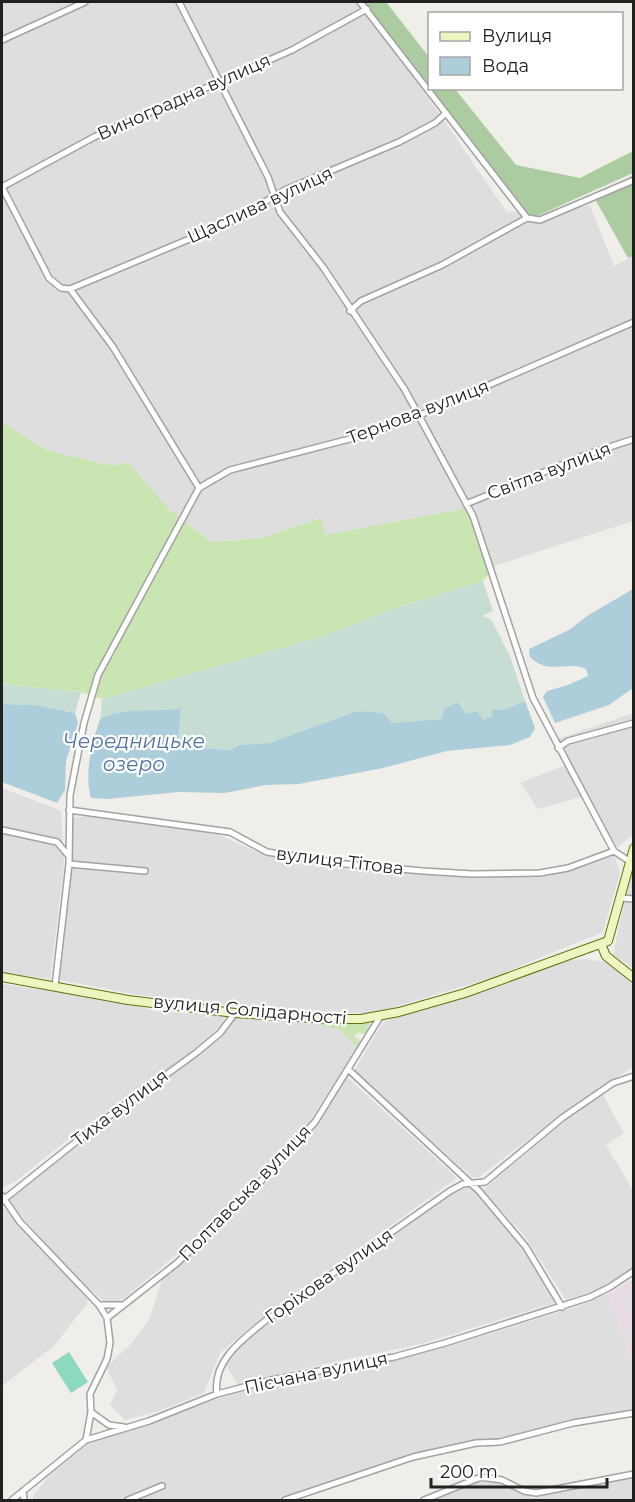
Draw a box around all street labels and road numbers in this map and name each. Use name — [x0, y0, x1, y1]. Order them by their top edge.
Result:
street label: Виноградна вулиця — [94, 49, 274, 145]
street label: Щаслива вулиця — [184, 162, 336, 248]
street label: Тернова вулиця — [344, 375, 492, 449]
street label: Світла вулиця — [484, 437, 614, 505]
street label: вулиця Тітова — [275, 842, 405, 880]
street label: вулиця Солідарності — [152, 991, 348, 1029]
street label: Тиха вулиця — [68, 1065, 172, 1151]
street label: Полтавська вулиця — [174, 1120, 316, 1266]
street label: Горіхова вулиця — [261, 1224, 397, 1328]
street label: Пісчана вулиця — [242, 1347, 390, 1399]

